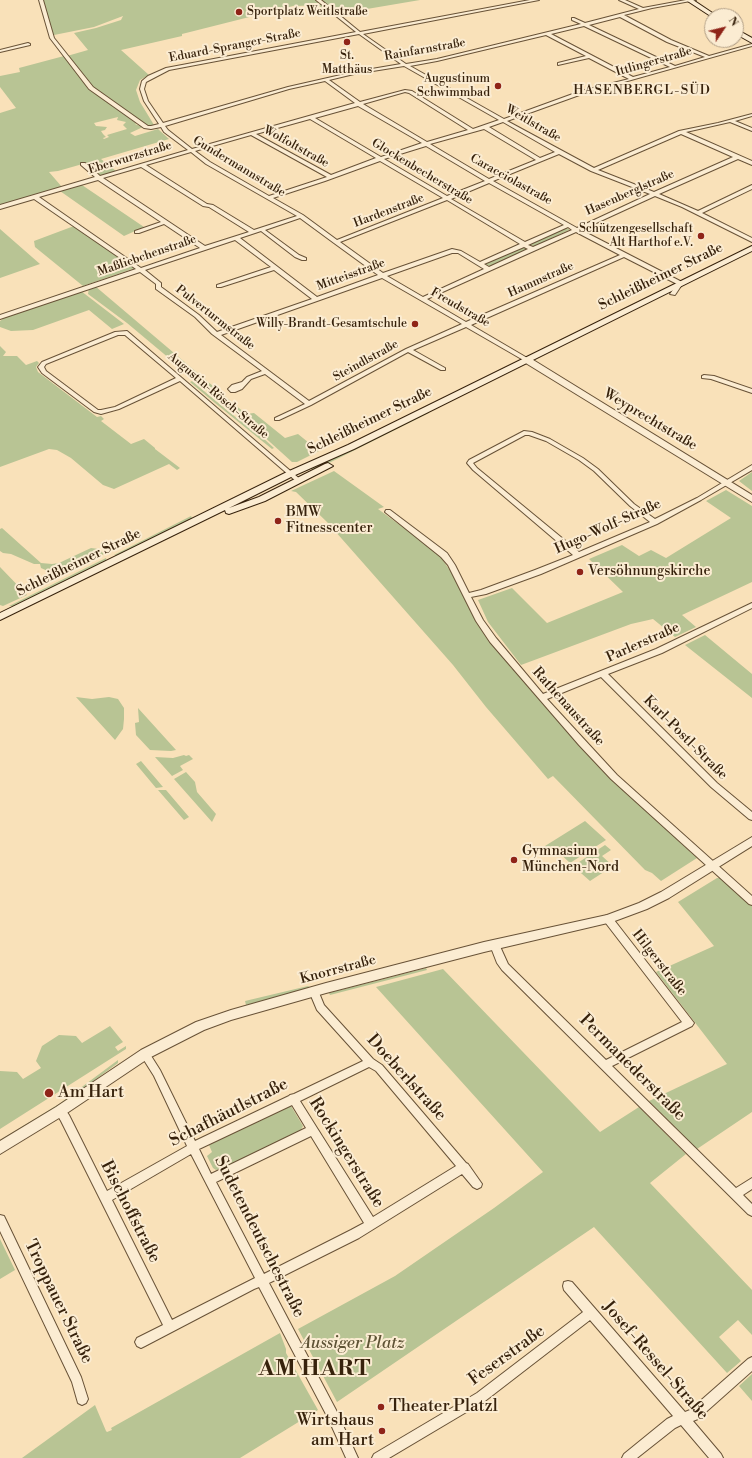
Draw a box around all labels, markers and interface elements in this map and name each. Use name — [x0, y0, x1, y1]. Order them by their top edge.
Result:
place label: Sportplatz Weitlstraße — [247, 5, 368, 19]
marker: Sportplatz Weitlstraße — [234, 7, 244, 17]
north arrow — [704, 8, 744, 48]
text: N — [725, 14, 741, 29]
street label: Eduard-Spranger-Straße — [168, 26, 302, 66]
street label: Rainfarnstraße — [383, 36, 467, 64]
marker: St. Matthäus — [342, 37, 352, 47]
street label: Ittlingerstraße — [614, 44, 694, 80]
place label: St. Matthäus — [322, 49, 372, 77]
place label: Augustinum Schwimmbad — [417, 72, 490, 100]
marker: Augustinum Schwimmbad — [493, 81, 503, 91]
district label: HASENBERGL-SÜD — [573, 83, 711, 99]
street label: Weitlstraße — [503, 102, 563, 146]
street label: Wolfoltstraße — [261, 123, 331, 171]
street label: Gundermannstraße — [190, 134, 288, 200]
street label: Glockenbecherstraße — [369, 136, 475, 208]
street label: Eberwurzstraße — [87, 138, 173, 178]
street label: Caracciolastraße — [467, 152, 555, 208]
street label: Hasenberglstraße — [583, 167, 677, 219]
street label: Hardenstraße — [352, 191, 426, 231]
place label: Schützengesellschaft Alt Harthof e.V. — [579, 222, 693, 250]
marker: Schützengesellschaft Alt Harthof e.V. — [696, 231, 706, 241]
street label: Maßliebchenstraße — [96, 232, 198, 280]
street label: Schleißheimer Straße — [596, 240, 726, 314]
street label: Mitteisstraße — [315, 256, 387, 294]
street label: Hammstraße — [506, 259, 576, 301]
street label: Pulverturmstraße — [172, 283, 258, 353]
street label: Freudstraße — [428, 285, 492, 331]
place label: Willy-Brandt-Gesamtschule — [256, 317, 407, 331]
marker: Willy-Brandt-Gesamtschule — [410, 319, 420, 329]
street label: Steindlstraße — [331, 337, 401, 385]
street label: Augustin-Rösch-Straße — [165, 350, 271, 442]
street label: Schleißheimer Straße — [305, 384, 435, 458]
street label: Weyprechtstraße — [600, 385, 700, 455]
street label: Hugo-Wolf-Straße — [552, 496, 664, 558]
place label: BMW Fitnesscenter — [286, 505, 373, 538]
marker: BMW Fitnesscenter — [273, 516, 283, 526]
street label: Schleißheimer Straße — [14, 526, 144, 600]
place label: Versöhnungskirche — [588, 564, 711, 580]
marker: Versöhnungskirche — [575, 567, 585, 577]
street label: Parlerstraße — [604, 619, 682, 667]
street label: Rathenaustraße — [528, 664, 608, 750]
street label: Karl-Postl-Straße — [639, 692, 731, 784]
place label: Gymnasium München-Nord — [522, 844, 619, 876]
marker: Gymnasium München-Nord — [509, 855, 519, 865]
street label: Hilgerstraße — [628, 927, 690, 999]
street label: Knorrstraße — [298, 952, 378, 988]
street label: Permanederstraße — [575, 1011, 689, 1125]
street label: Doeberlstraße — [362, 1031, 450, 1125]
street label: Schafhäutlstraße — [166, 1074, 292, 1152]
place label: Am Hart — [58, 1083, 124, 1103]
marker: Am Hart — [43, 1087, 55, 1099]
street label: Rockingerstraße — [304, 1094, 388, 1212]
street label: Sudetendeutschestraße — [209, 1153, 309, 1321]
street label: Bischoffstraße — [96, 1158, 164, 1266]
street label: Troppauer Straße — [19, 1237, 97, 1367]
street label: Josef-Ressel-Straße — [598, 1297, 712, 1425]
street label: Feserstraße — [465, 1321, 549, 1391]
park label: Aussiger Platz — [301, 1334, 405, 1354]
district label: AM HART — [259, 1357, 371, 1383]
place label: Theater Platzl — [389, 1397, 498, 1417]
marker: Theater Platzl — [376, 1402, 386, 1412]
place label: Wirtshaus am Hart — [296, 1411, 374, 1451]
marker: Wirtshaus am Hart — [377, 1426, 387, 1436]

